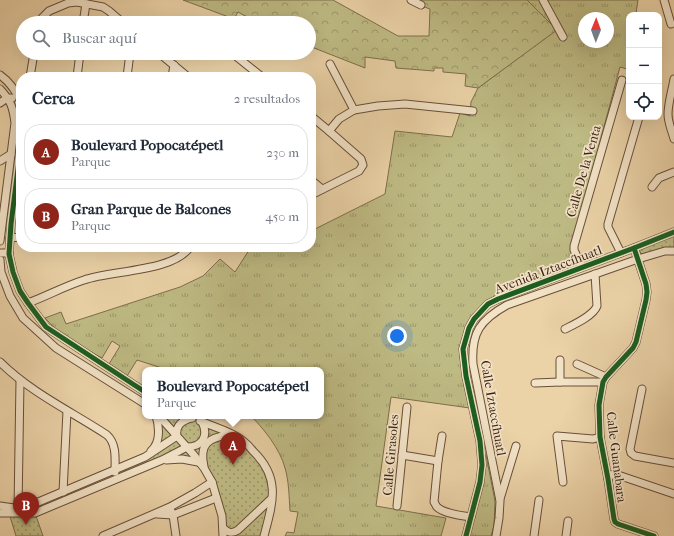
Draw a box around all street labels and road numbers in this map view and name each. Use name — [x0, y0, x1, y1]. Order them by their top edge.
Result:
street label: Calle De la Venta — [563, 123, 604, 219]
street label: Avenida Iztaccíhuatl — [492, 242, 604, 297]
street label: Calle Iztaccíhuatl — [478, 359, 509, 457]
street label: Calle Guanabara — [603, 411, 630, 504]
street label: Calle Girasoles — [379, 414, 402, 496]

